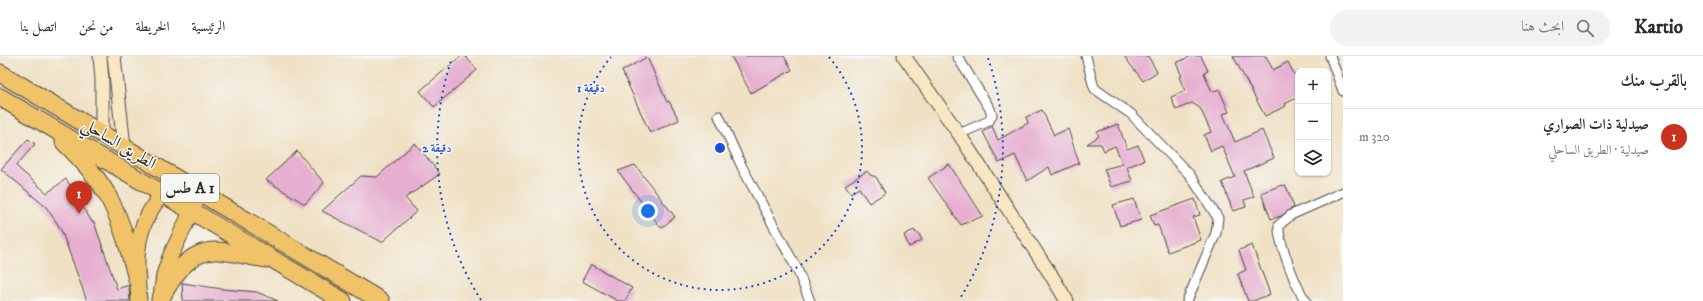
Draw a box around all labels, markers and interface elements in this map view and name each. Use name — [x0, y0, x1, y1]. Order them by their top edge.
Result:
search box — [1330, 10, 1610, 46]
text: Kartio — [1634, 16, 1683, 39]
text: ابحث هنا — [1521, 17, 1564, 36]
icon: search — [1574, 17, 1596, 39]
text: اتصل بنا — [20, 18, 57, 36]
text: من نحن — [79, 18, 114, 36]
text: الخريطة — [136, 18, 170, 36]
text: الرئيسية — [192, 18, 225, 36]
map controls — [1295, 68, 1331, 176]
button: + — [1295, 68, 1331, 104]
text: بالقرب منك — [1621, 70, 1687, 92]
text: 1 دقيقة — [577, 81, 605, 96]
button: − — [1295, 104, 1331, 140]
street label: الطريق الساحلي — [75, 113, 160, 179]
text: صيدلية ذات الصواري — [1543, 115, 1649, 134]
text: 320 m — [1359, 129, 1390, 145]
text: 1 — [1672, 129, 1676, 145]
button: layers — [1295, 140, 1331, 176]
text: 2 دقيقة — [422, 141, 452, 156]
centre of rings — [713, 141, 727, 155]
text: صيدلية · الطريق الساحلي — [1548, 142, 1649, 158]
road number: طس A 1 — [161, 174, 219, 202]
pin: 1 — [66, 181, 92, 214]
your location — [638, 201, 658, 221]

